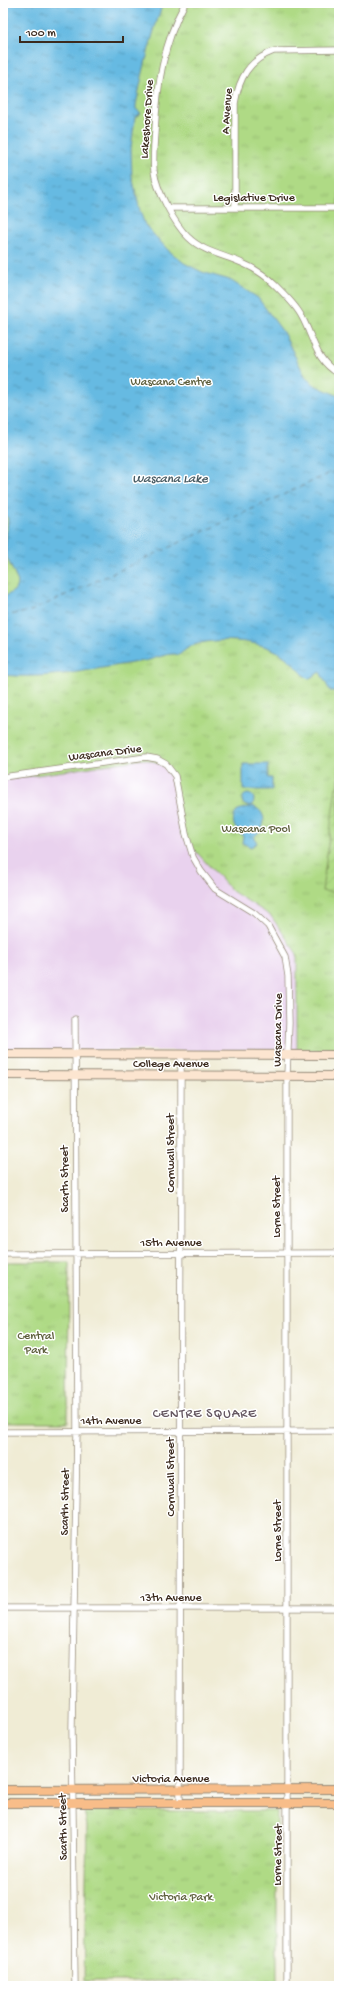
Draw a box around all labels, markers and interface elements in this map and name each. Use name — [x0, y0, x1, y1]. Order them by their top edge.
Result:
scale bar — [20, 18, 123, 44]
text: 100 m — [25, 27, 56, 41]
street label: Lakeshore Drive — [138, 78, 158, 159]
street label: A Avenue — [219, 87, 237, 135]
street label: Legislative Drive — [213, 192, 296, 206]
park label: Wascana Centre — [131, 376, 212, 390]
water label: Wascana Lake — [132, 472, 209, 487]
street label: Wascana Drive — [68, 742, 143, 765]
park label: Wascana Pool — [222, 823, 291, 837]
street label: Wascana Drive — [271, 992, 287, 1067]
street label: College Avenue — [133, 1058, 210, 1072]
street label: Cornwall Street — [165, 1113, 179, 1192]
street label: Scarth Street — [59, 1145, 73, 1212]
street label: Lorne Street — [271, 1175, 285, 1238]
street label: 15th Avenue — [139, 1237, 203, 1251]
park label: Central Park — [18, 1330, 55, 1358]
district label: CENTRE SQUARE — [153, 1407, 257, 1422]
street label: 14th Avenue — [80, 1415, 142, 1429]
street label: Cornwall Street — [165, 1437, 179, 1516]
street label: Scarth Street — [58, 1467, 74, 1536]
street label: Lorne Street — [272, 1499, 286, 1562]
street label: 13th Avenue — [139, 1592, 202, 1606]
street label: Victoria Avenue — [132, 1773, 210, 1787]
street label: Scarth Street — [56, 1792, 72, 1860]
street label: Lorne Street — [271, 1823, 287, 1886]
park label: Victoria Park — [148, 1891, 215, 1905]

